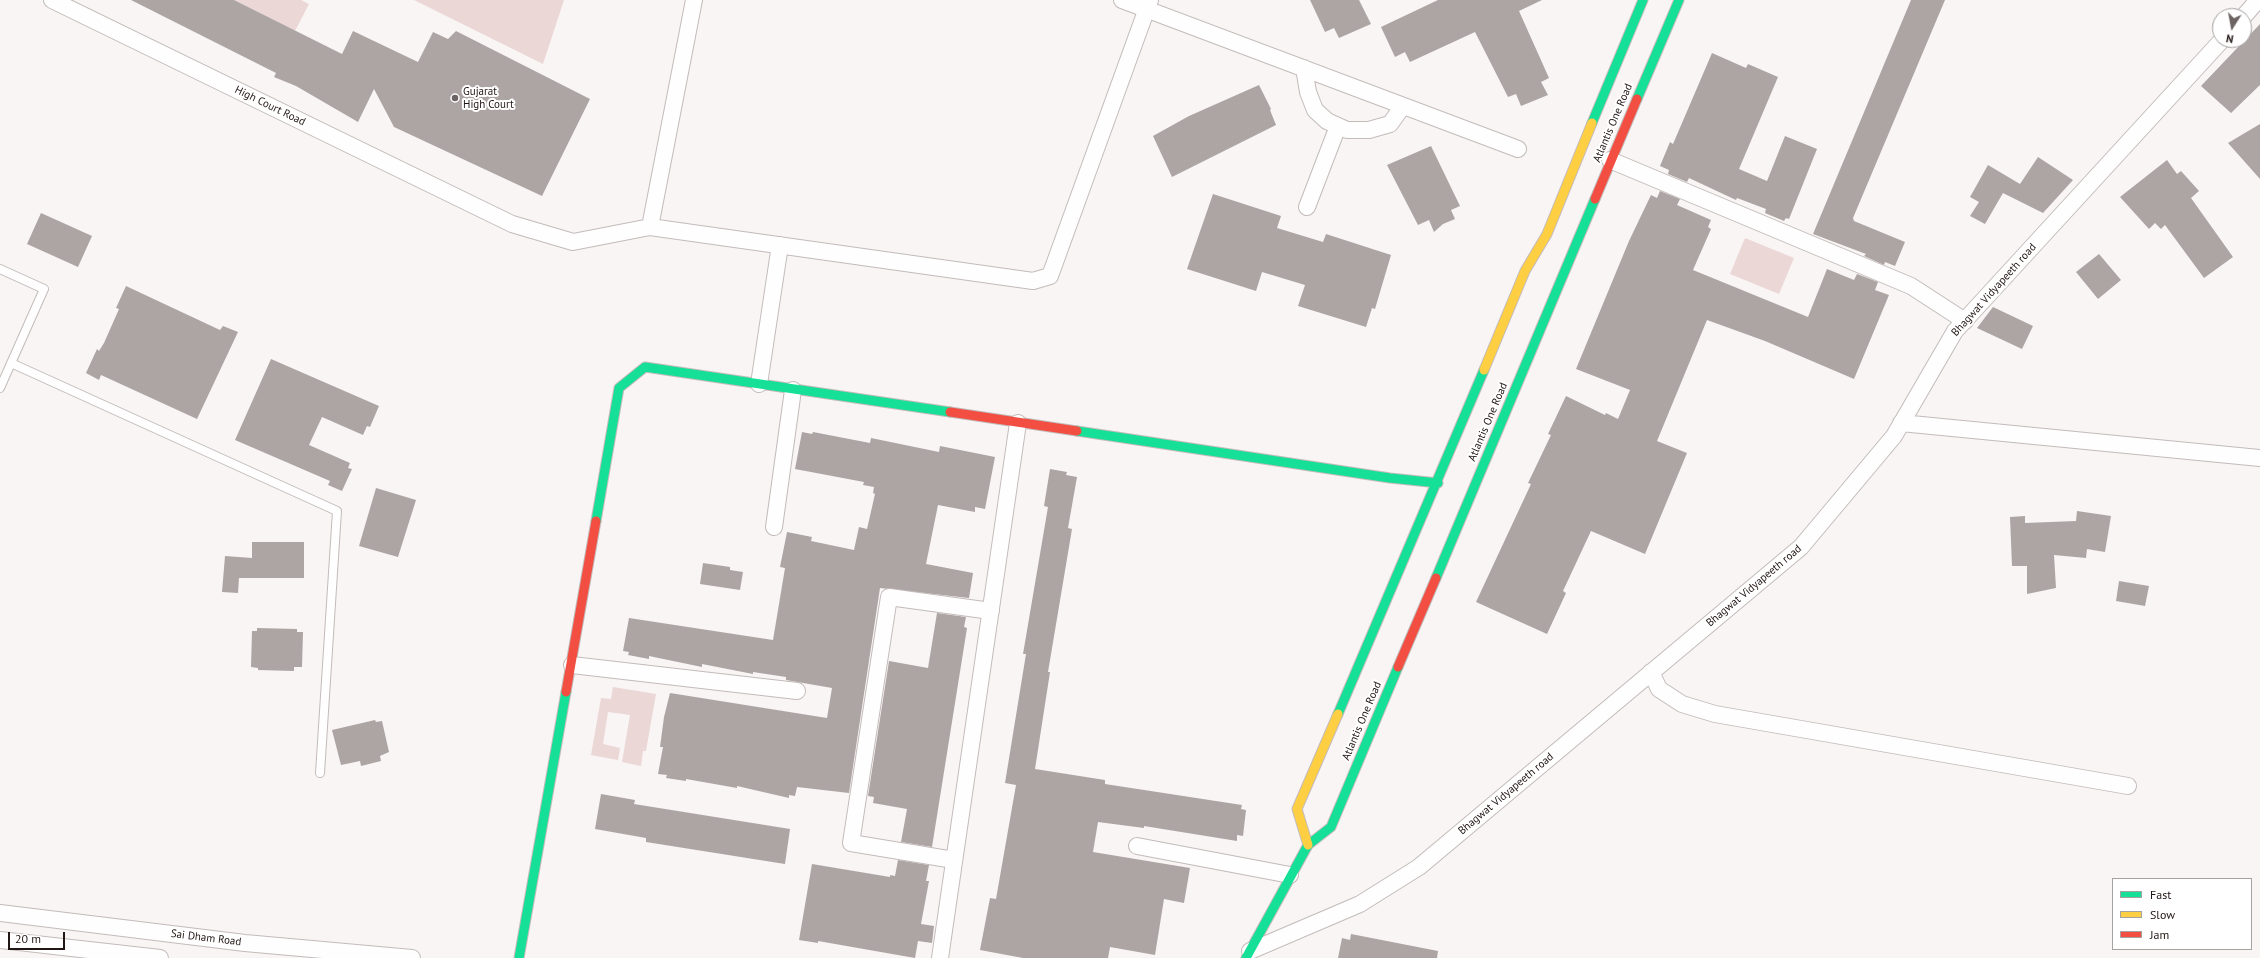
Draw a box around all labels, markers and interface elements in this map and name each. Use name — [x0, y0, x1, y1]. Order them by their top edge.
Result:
north arrow — [2212, 8, 2252, 48]
text: N — [2225, 31, 2235, 46]
street label: Atlantis One Road — [1590, 82, 1636, 164]
street label: High Court Road — [233, 83, 307, 129]
place label: Gujarat High Court — [463, 85, 514, 111]
marker: Gujarat High Court — [450, 93, 460, 103]
street label: Bhagwat Vidyapeeth road — [1949, 241, 2039, 339]
street label: Atlantis One Road — [1465, 381, 1511, 463]
street label: Bhagwat Vidyapeeth road — [1704, 542, 1804, 630]
street label: Atlantis One Road — [1339, 680, 1385, 762]
street label: Bhagwat Vidyapeeth road — [1456, 750, 1556, 838]
legend — [2112, 878, 2252, 950]
text: Fast — [2150, 887, 2171, 902]
text: Slow — [2150, 907, 2175, 922]
scale bar — [10, 924, 67, 950]
street label: Sai Dham Road — [170, 927, 242, 949]
text: Jam — [2150, 927, 2169, 942]
text: 20 m — [15, 931, 41, 946]

